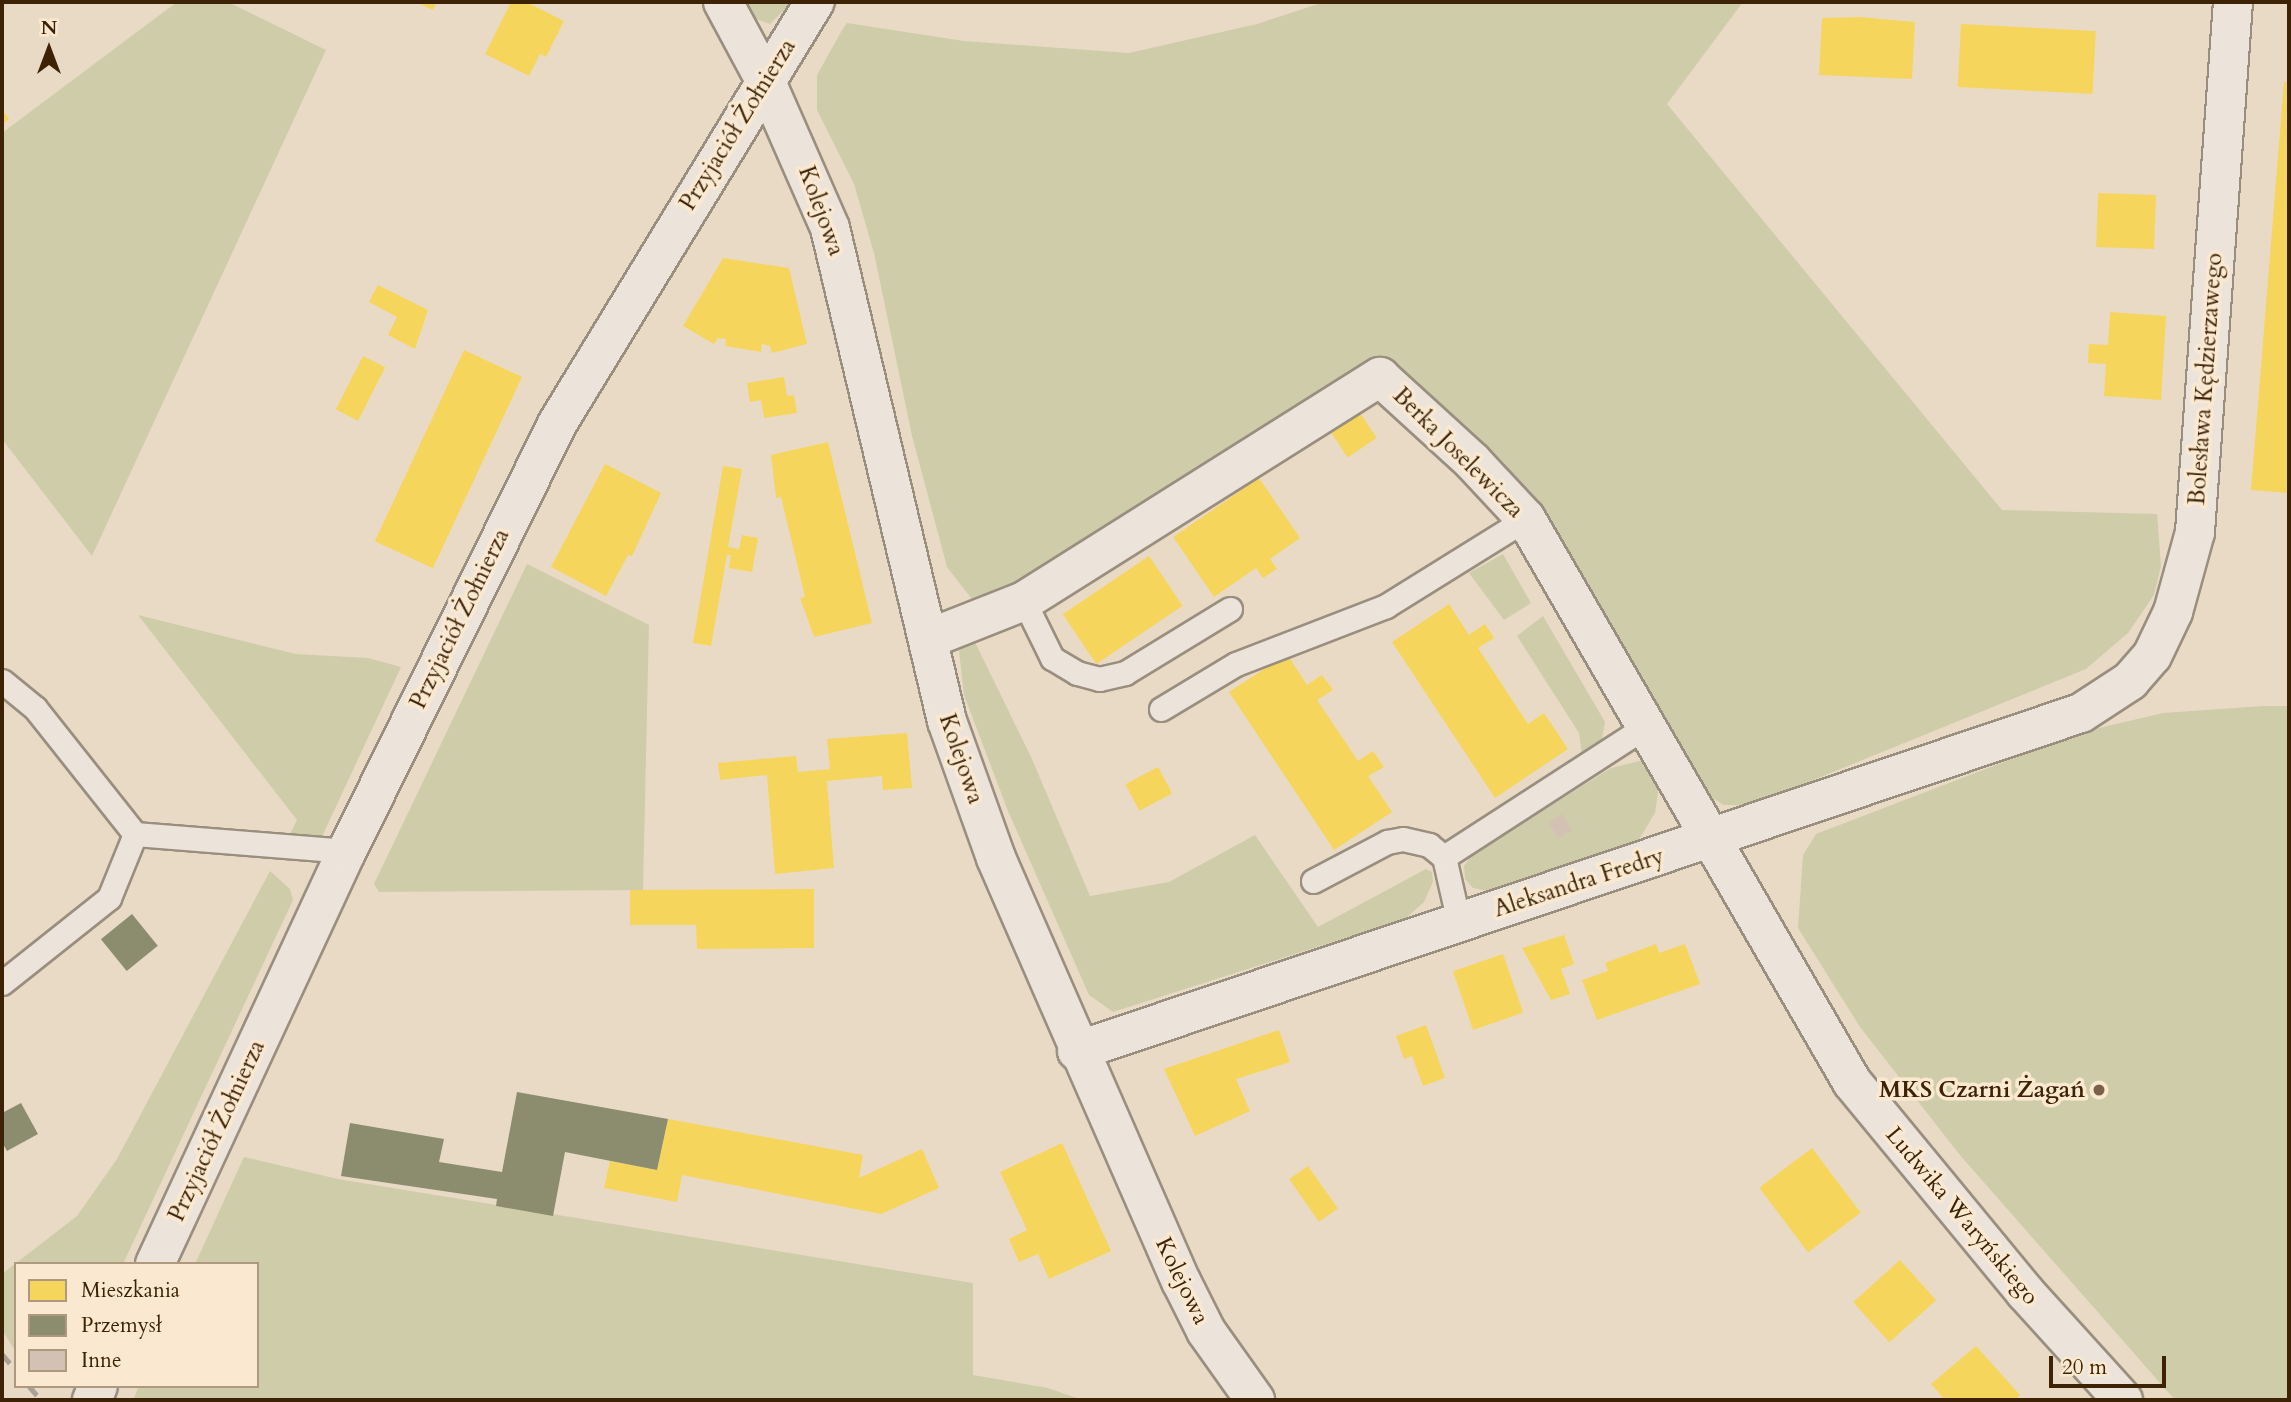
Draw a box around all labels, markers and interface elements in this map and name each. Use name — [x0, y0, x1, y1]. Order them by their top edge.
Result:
north arrow — [14, 14, 84, 84]
text: N — [41, 15, 57, 41]
street label: Przyjaciół Żołnierza — [674, 34, 802, 216]
street label: Kolejowa — [792, 163, 850, 259]
street label: Bolesława Kędzierzawego — [2183, 252, 2229, 506]
street label: Berka Joselewicza — [1387, 382, 1529, 524]
street label: Przyjaciół Żołnierza — [405, 525, 515, 713]
street label: Kolejowa — [933, 710, 989, 808]
street label: Aleksandra Fredry — [1491, 843, 1667, 923]
street label: Przyjaciół Żołnierza — [163, 1036, 271, 1226]
place label: MKS Czarni Żagań — [1879, 1076, 2085, 1104]
marker: MKS Czarni Żagań — [2091, 1082, 2107, 1098]
street label: Ludwika Waryńskiego — [1880, 1122, 2044, 1310]
street label: Kolejowa — [1149, 1233, 1215, 1329]
legend — [14, 1262, 259, 1388]
text: Mieszkania — [81, 1276, 180, 1305]
text: Przemysł — [81, 1311, 162, 1340]
scale bar — [2053, 1342, 2170, 1386]
text: Inne — [81, 1346, 122, 1375]
text: 20 m — [2062, 1353, 2107, 1382]

